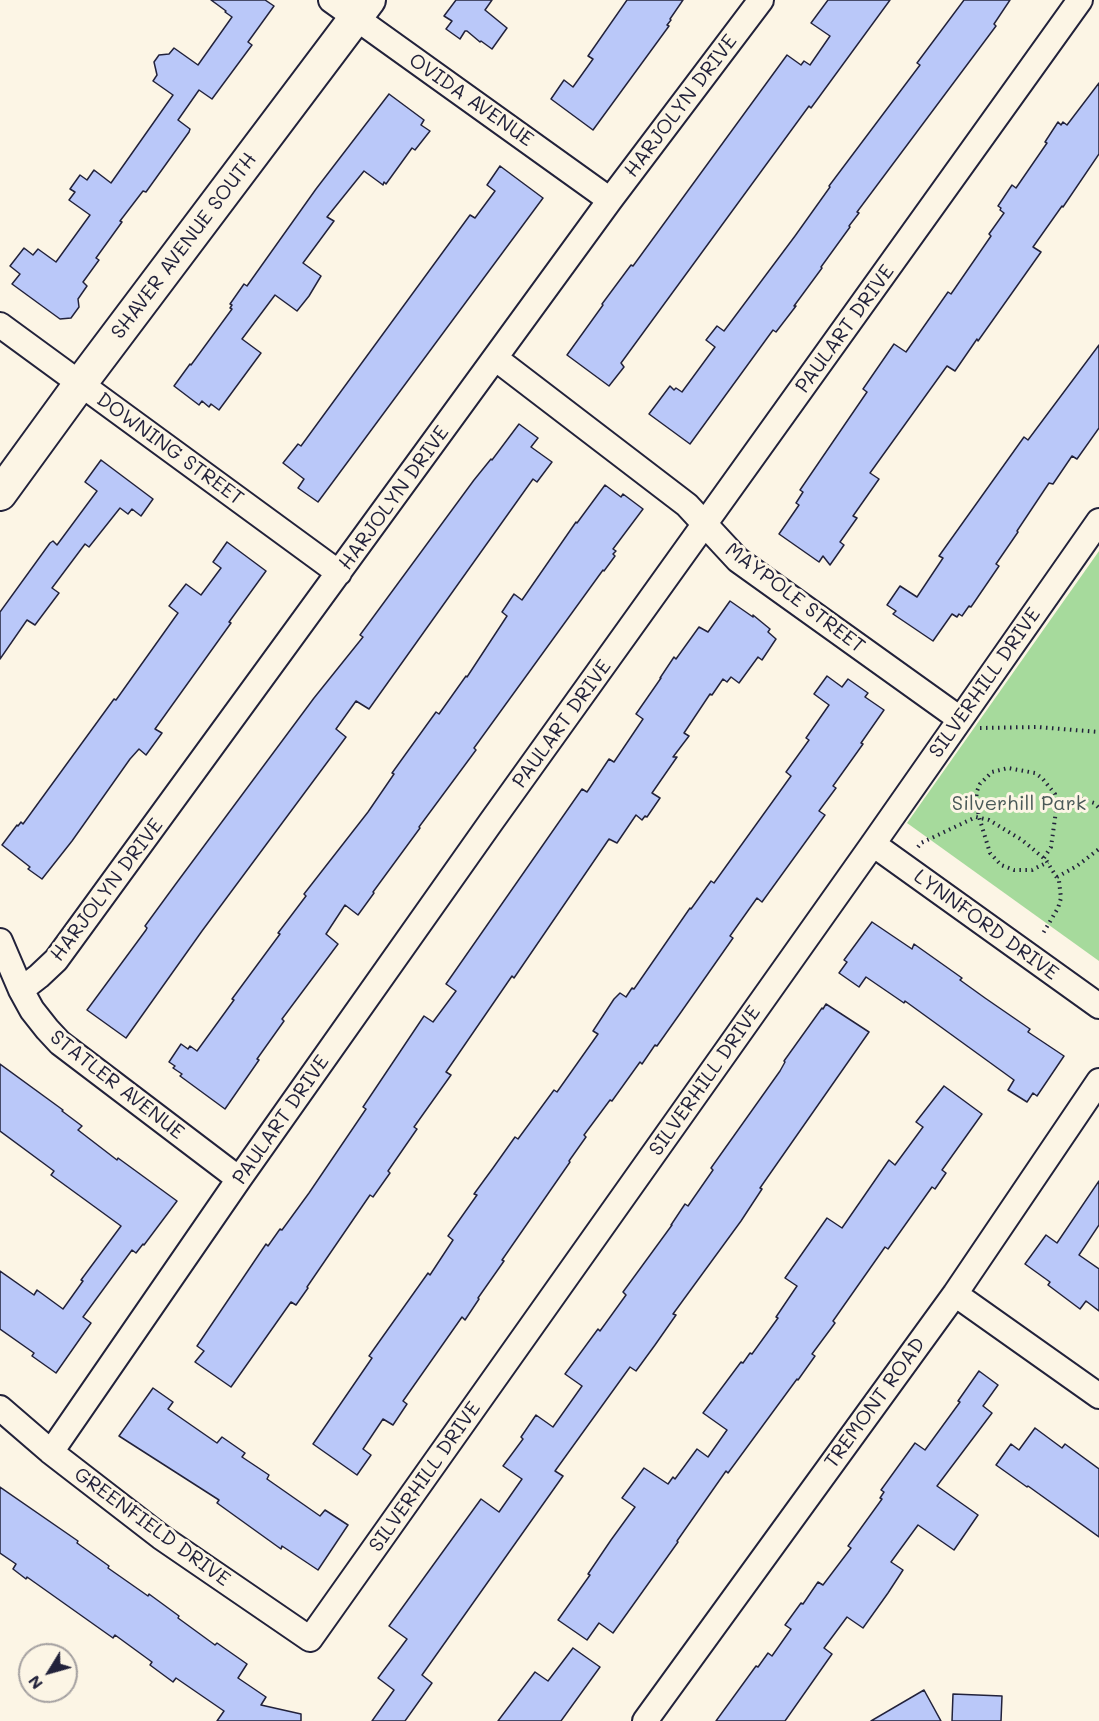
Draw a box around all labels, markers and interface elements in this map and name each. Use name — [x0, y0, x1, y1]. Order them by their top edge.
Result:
street label: HARJOLYN DRIVE — [620, 30, 742, 182]
street label: OVIDA AVENUE — [404, 48, 538, 152]
street label: SHAVER AVENUE SOUTH — [106, 148, 262, 344]
street label: PAULART DRIVE — [791, 260, 899, 398]
street label: DOWNING STREET — [92, 388, 248, 510]
street label: HARJOLYN DRIVE — [334, 421, 454, 575]
street label: MAYPOLE STREET — [720, 538, 870, 658]
street label: SILVERHILL DRIVE — [924, 603, 1046, 763]
street label: PAULART DRIVE — [508, 655, 616, 793]
park label: Silverhill Park — [952, 792, 1086, 816]
street label: HARJOLYN DRIVE — [46, 814, 168, 966]
street label: LYNNFORD DRIVE — [909, 865, 1063, 985]
street label: SILVERHILL DRIVE — [644, 1001, 766, 1161]
street label: STATLER AVENUE — [45, 1025, 189, 1145]
street label: PAULART DRIVE — [228, 1051, 334, 1189]
street label: TREMONT ROAD — [820, 1333, 930, 1473]
street label: SILVERHILL DRIVE — [364, 1397, 486, 1557]
street label: GREENFIELD DRIVE — [69, 1462, 235, 1592]
north arrow — [18, 1643, 78, 1703]
text: N — [23, 1672, 47, 1694]

